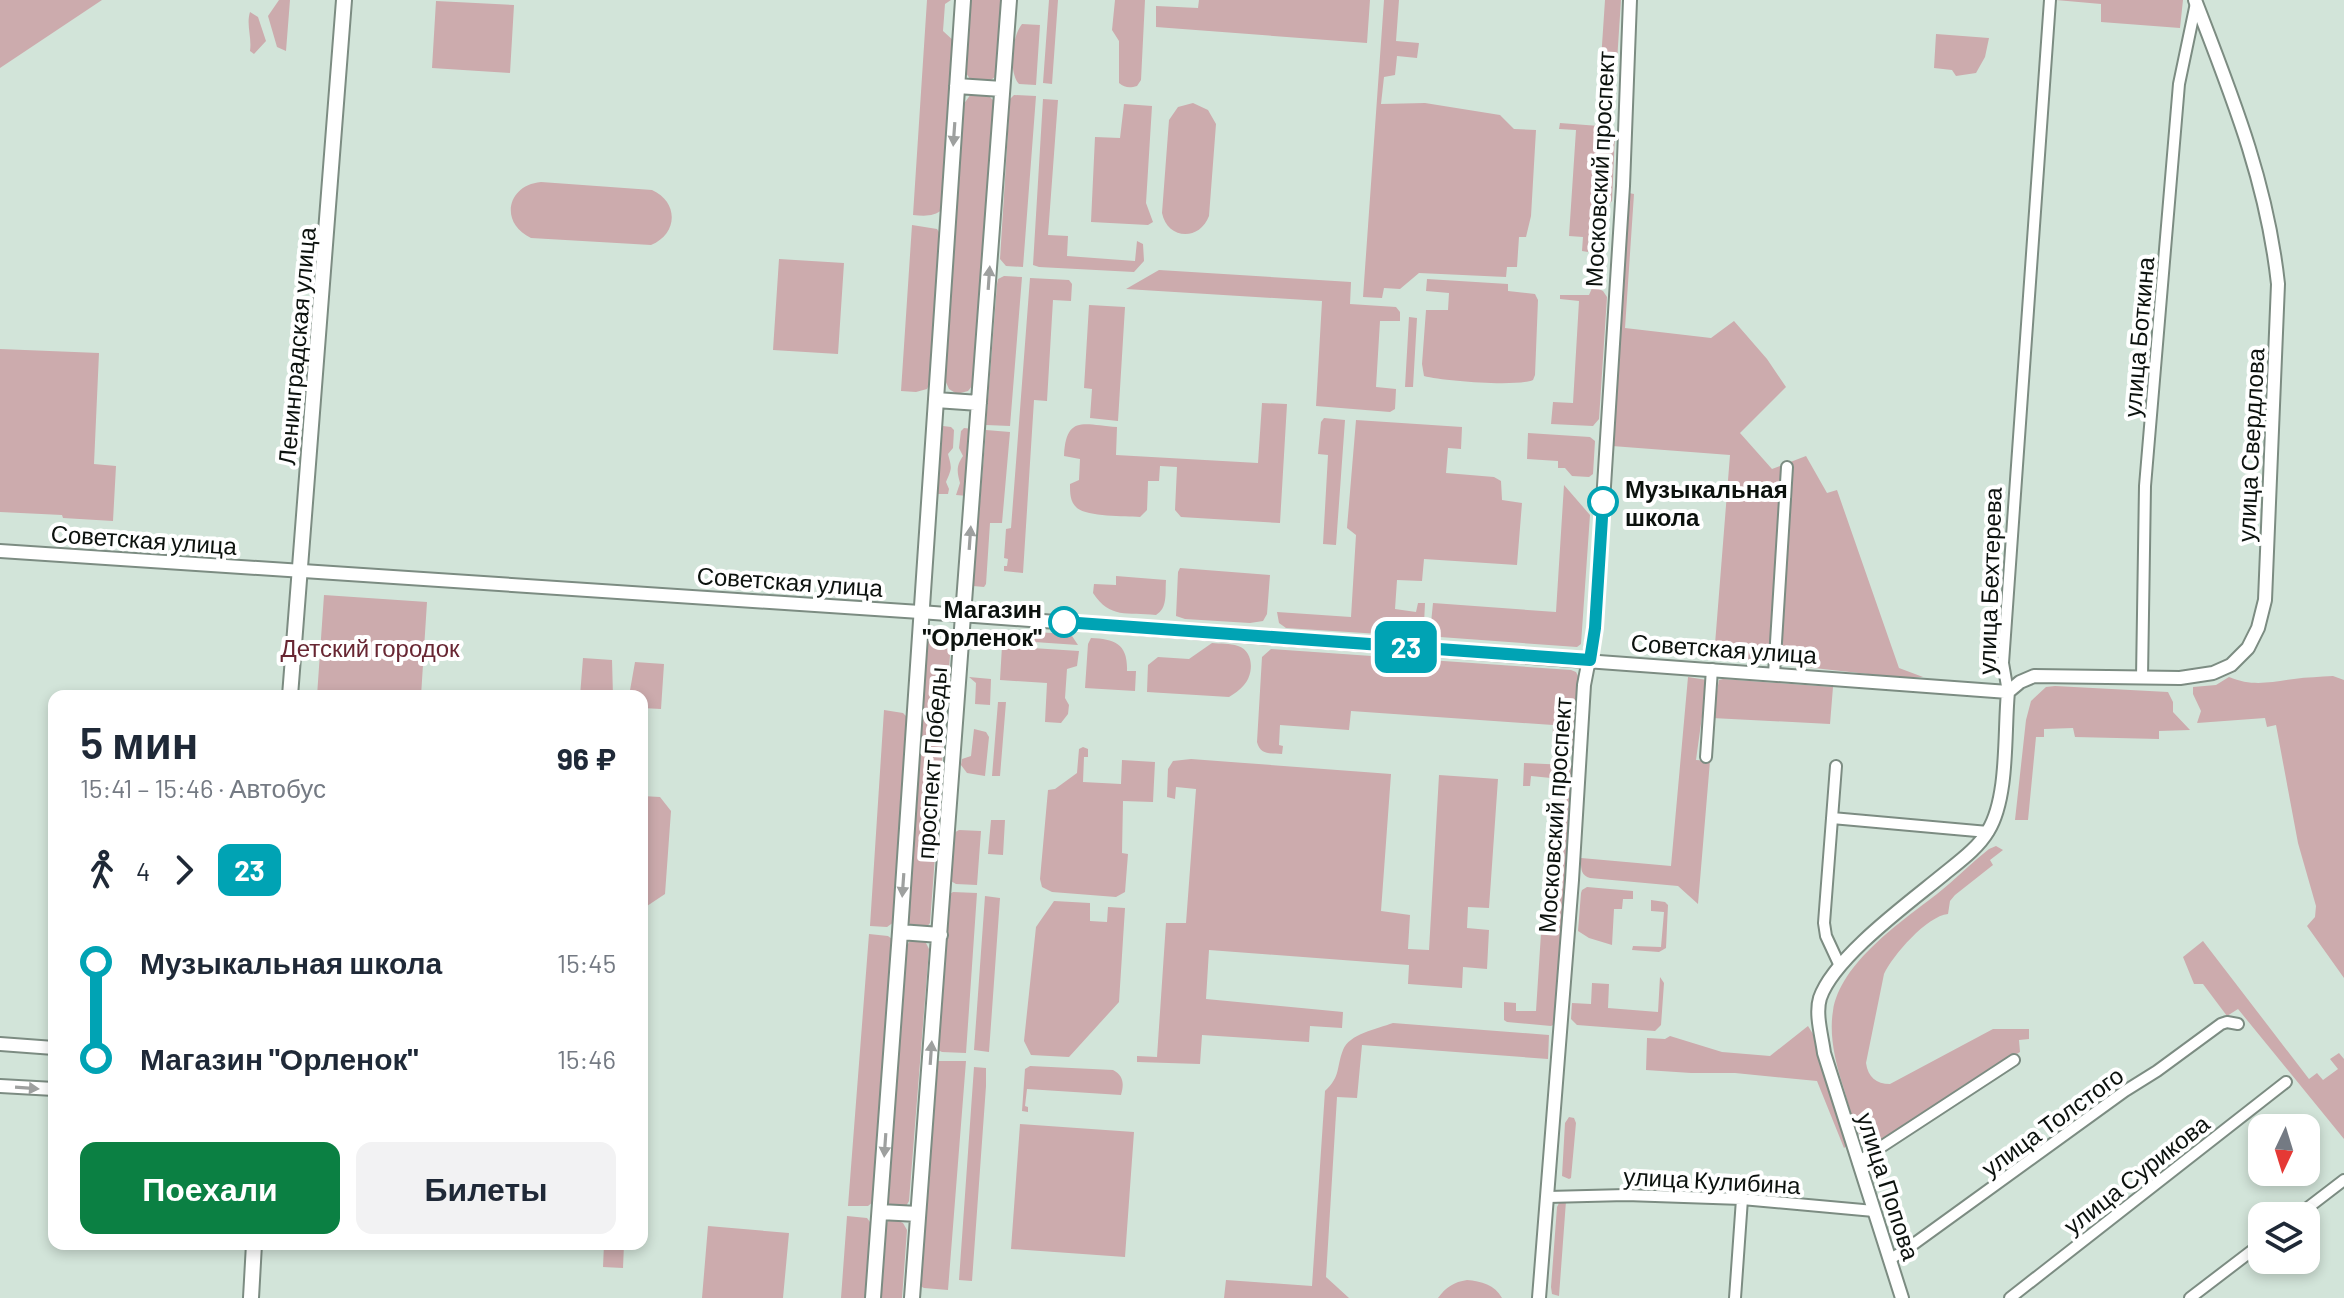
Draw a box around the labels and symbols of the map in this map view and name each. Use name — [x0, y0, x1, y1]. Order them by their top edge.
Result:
street label: Московский проспект — [1578, 50, 1620, 288]
one-way arrow — [947, 122, 960, 147]
street label: Ленинградская улица — [271, 225, 321, 466]
street label: улица Боткина — [2117, 255, 2160, 418]
one-way arrow — [982, 265, 995, 290]
street label: улица Свердлова — [2230, 347, 2270, 543]
place label: Музыкальная школа — [1625, 474, 1788, 531]
street label: улица Бехтерева — [1971, 486, 2007, 675]
marker: Музыкальная школа — [1588, 487, 1618, 517]
street label: Советская улица — [50, 518, 239, 560]
one-way arrow — [964, 525, 977, 550]
street label: Советская улица — [696, 560, 885, 602]
place label: Магазин "Орленок" — [923, 594, 1042, 651]
marker: Магазин "Орленок" — [1049, 607, 1079, 637]
line badge: 23 — [1370, 621, 1442, 673]
street label: Советская улица — [1630, 627, 1819, 669]
park label: Детский городок — [280, 633, 460, 662]
street label: проспект Победы — [910, 666, 952, 860]
street label: Московский проспект — [1531, 696, 1577, 934]
one-way arrow — [896, 873, 909, 898]
one-way arrow — [925, 1040, 938, 1065]
street label: улица Толстого — [1976, 1060, 2128, 1182]
one-way arrow — [15, 1081, 40, 1094]
street label: улица Сурикова — [2058, 1108, 2215, 1240]
street label: улица Попова — [1851, 1109, 1927, 1264]
north arrow — [2248, 1114, 2320, 1186]
one-way arrow — [878, 1132, 891, 1157]
street label: улица Кулибина — [1623, 1161, 1802, 1199]

